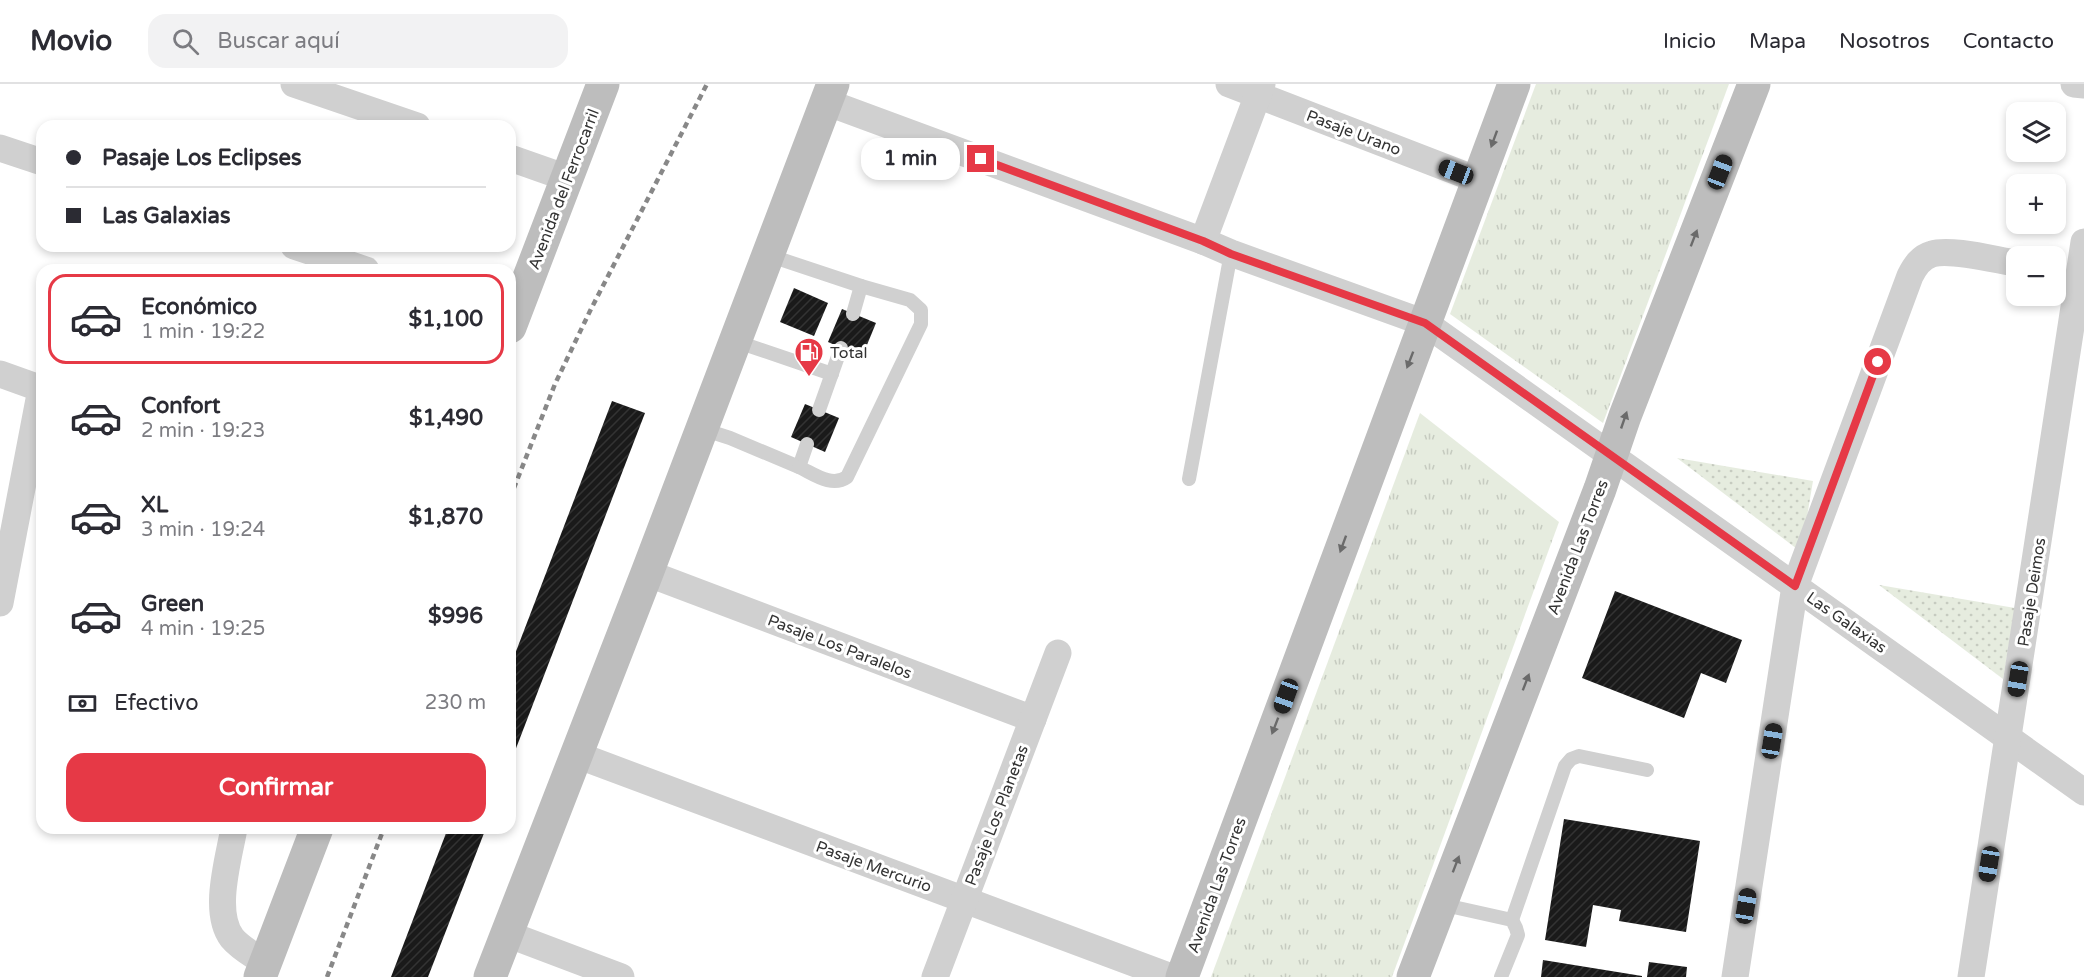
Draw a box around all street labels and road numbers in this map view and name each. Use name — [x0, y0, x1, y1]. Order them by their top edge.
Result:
street label: Avenida del Ferrocarril — [524, 106, 604, 273]
street label: Pasaje Urano — [1304, 106, 1404, 160]
street label: Avenida Las Torres — [1543, 477, 1613, 618]
street label: Pasaje Deimos — [2013, 536, 2050, 648]
street label: Las Galaxias — [1802, 588, 1890, 658]
street label: Pasaje Los Paralelos — [765, 610, 915, 684]
street label: Pasaje Los Planetas — [961, 742, 1033, 889]
street label: Avenida Las Torres — [1183, 815, 1251, 956]
street label: Pasaje Mercurio — [813, 837, 934, 897]

